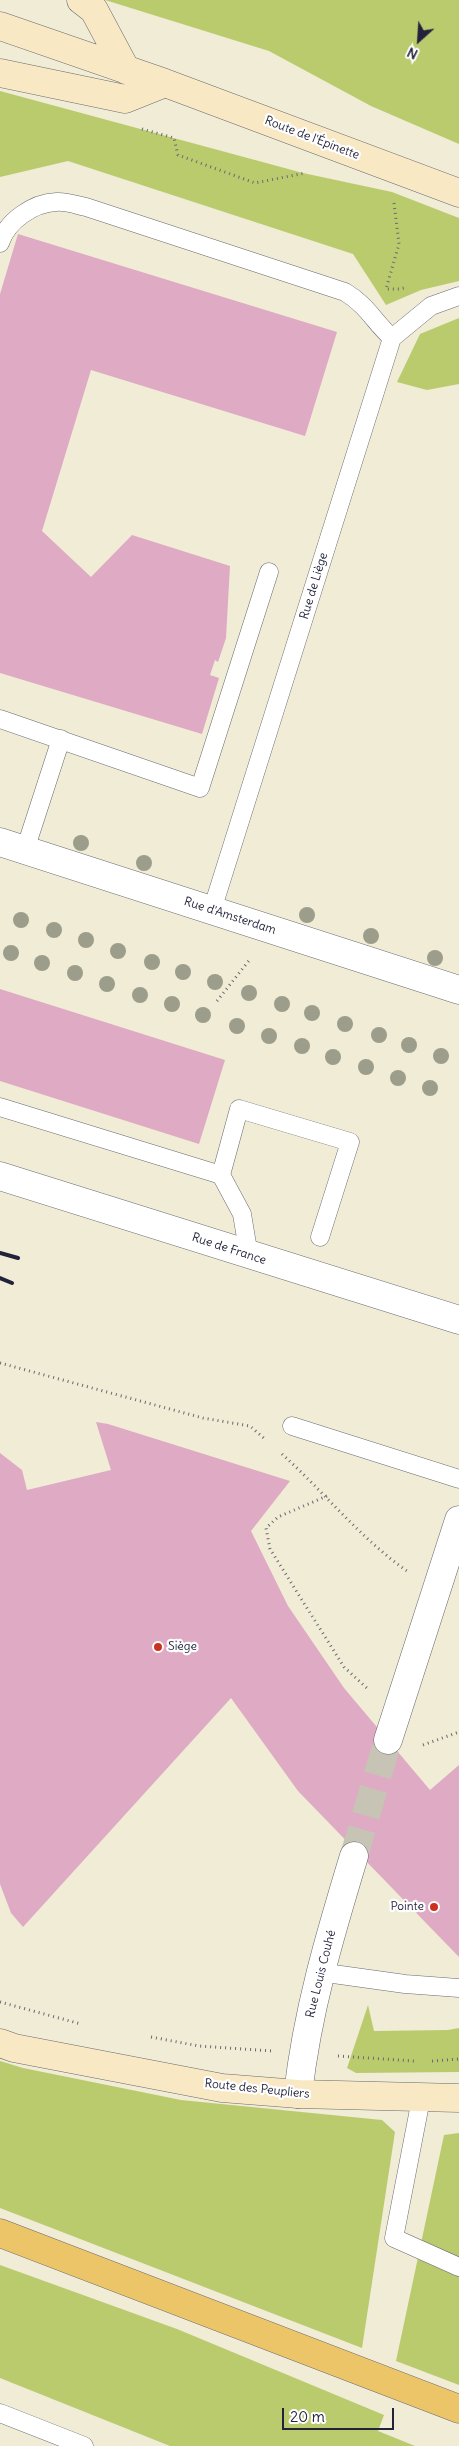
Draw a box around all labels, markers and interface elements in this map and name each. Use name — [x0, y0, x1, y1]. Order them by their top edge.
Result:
north arrow — [394, 15, 444, 65]
text: N — [404, 43, 421, 64]
street label: Route de l'Épinette — [263, 113, 361, 163]
street label: Rue de Liège — [297, 551, 331, 621]
street label: Rue d'Amsterdam — [182, 894, 278, 938]
street label: Rue de France — [190, 1230, 268, 1268]
place label: Siège — [168, 1640, 197, 1654]
marker: Siège — [152, 1641, 164, 1653]
place label: Pointe — [390, 1900, 424, 1914]
marker: Pointe — [428, 1901, 440, 1913]
street label: Rue Louis Couhé — [303, 1929, 339, 2019]
street label: Route des Peupliers — [204, 2076, 310, 2102]
scale bar — [284, 2398, 396, 2430]
text: 20 m — [290, 2407, 325, 2426]

